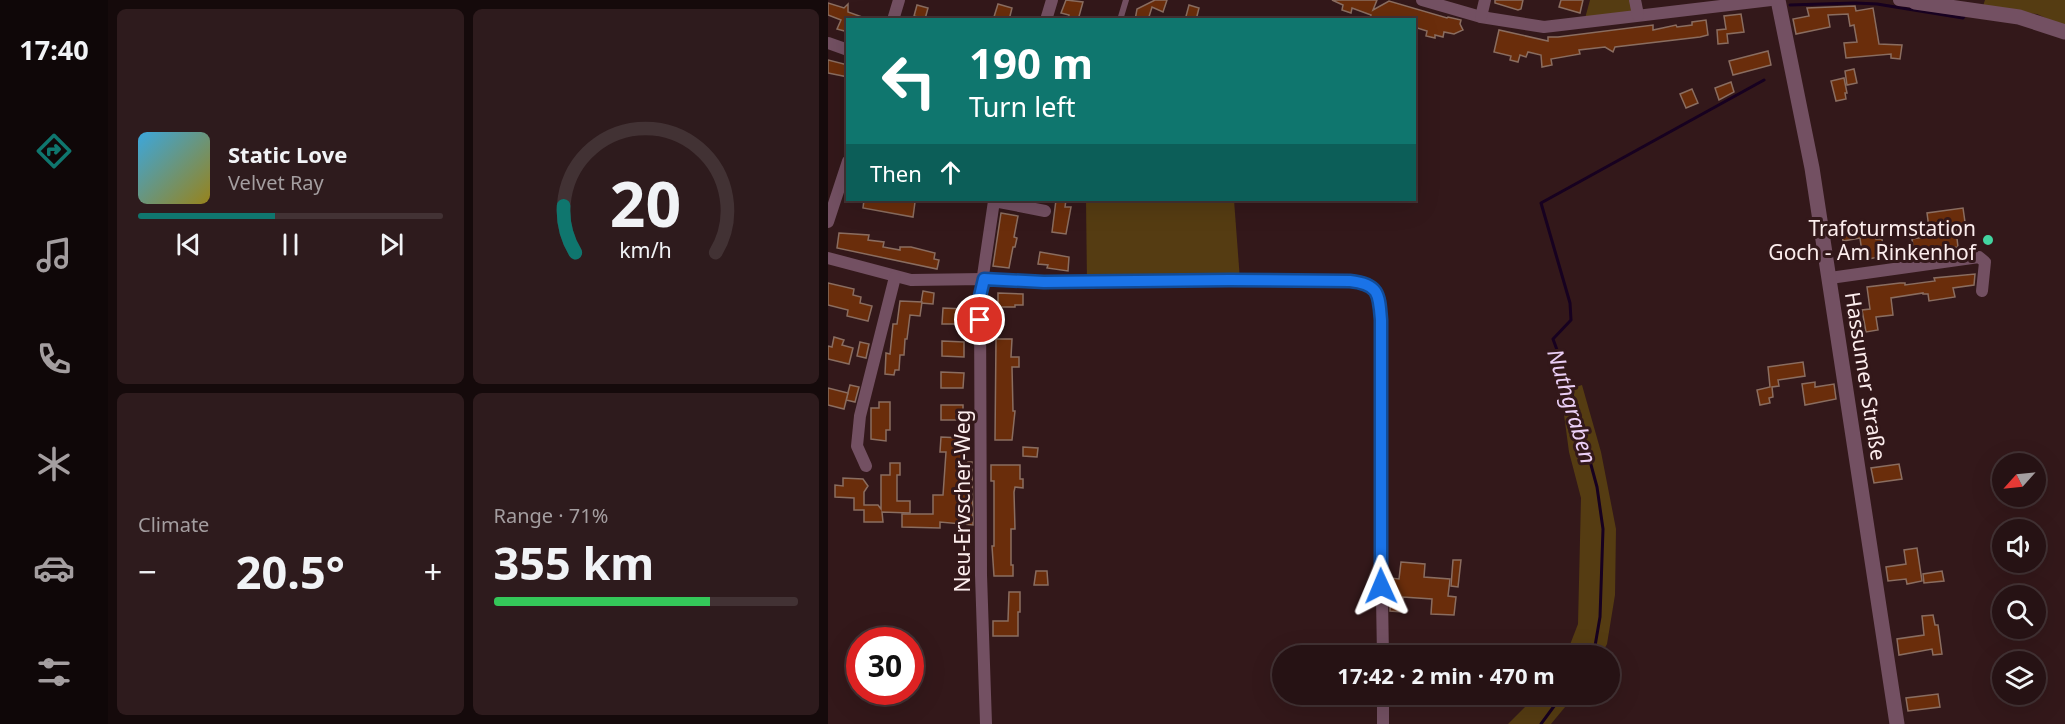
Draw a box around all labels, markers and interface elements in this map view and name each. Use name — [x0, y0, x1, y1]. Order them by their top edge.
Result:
text: 17:40 — [19, 31, 89, 68]
text: 190 m — [969, 34, 1093, 91]
icon: left — [870, 42, 948, 120]
text: Turn left — [969, 88, 1075, 125]
icon: directions — [33, 130, 75, 172]
text: Static Love — [228, 139, 347, 169]
icon: ahead — [934, 156, 967, 189]
text: Then — [870, 158, 922, 188]
text: 20 — [610, 161, 681, 246]
text: Velvet Ray — [228, 169, 324, 196]
place label: Trafoturmstation Goch - Am Rinkenhof — [1768, 214, 1978, 266]
icon: previous — [172, 228, 205, 261]
icon: pause — [274, 228, 307, 261]
icon: next — [375, 228, 408, 261]
marker: Trafoturmstation Goch - Am Rinkenhof — [1981, 233, 1995, 247]
icon: music — [33, 234, 75, 276]
text: km/h — [619, 236, 672, 265]
street label: Hassumer Straße — [1839, 290, 1893, 462]
pin — [954, 294, 1005, 345]
icon: arrive — [963, 303, 996, 336]
icon: phone — [33, 338, 75, 380]
water label: Nuthgraben — [1541, 345, 1605, 467]
street label: Neu-Ervscher-Weg — [948, 410, 976, 592]
icon: climate — [33, 443, 75, 485]
north arrow — [1992, 453, 2046, 507]
map controls — [1992, 453, 2046, 705]
text: Range · 71% — [494, 502, 608, 529]
text: Climate — [138, 511, 209, 538]
button: sound — [1992, 519, 2046, 573]
text: 355 km — [494, 532, 654, 593]
text: 20.5° — [236, 541, 345, 602]
icon: car — [33, 547, 75, 589]
text: − — [138, 549, 157, 594]
text: + — [424, 549, 442, 594]
position arrow — [1349, 554, 1413, 618]
button: search — [1992, 585, 2046, 639]
speed limit sign: 30 — [846, 627, 924, 705]
icon: filters — [33, 651, 75, 693]
button: layers — [1992, 651, 2046, 705]
text: 17:42 · 2 min · 470 m — [1337, 660, 1555, 690]

